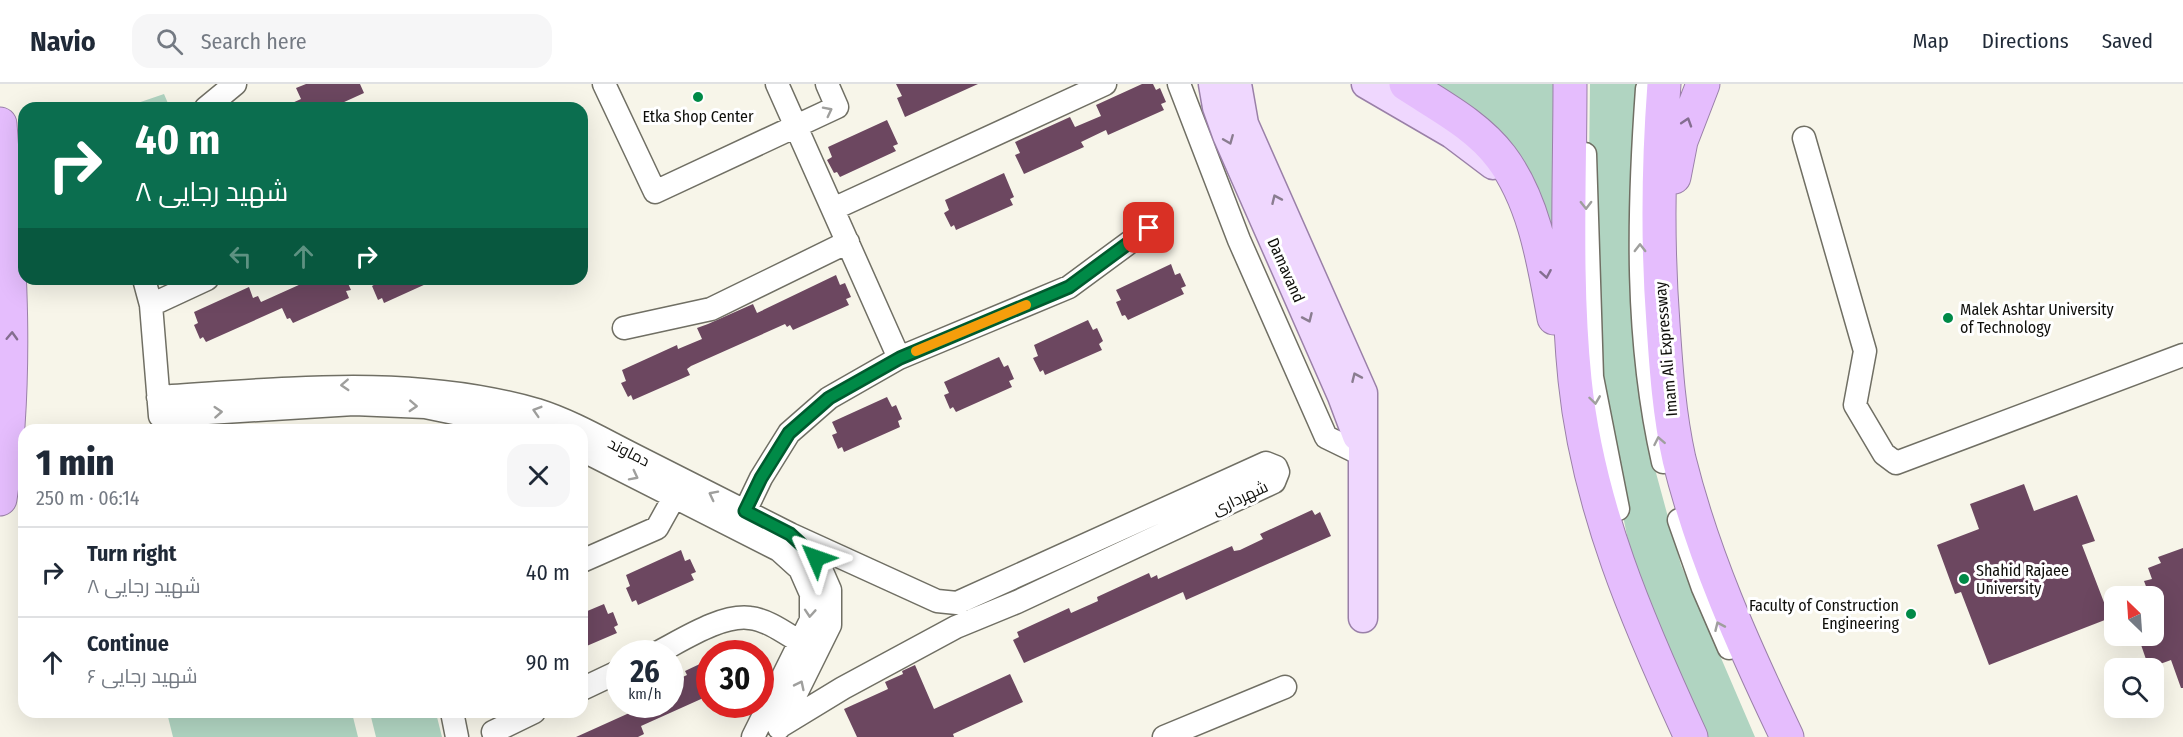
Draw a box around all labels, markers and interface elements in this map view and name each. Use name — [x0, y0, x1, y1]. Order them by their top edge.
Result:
search box — [132, 14, 552, 68]
text: Navio — [30, 25, 96, 58]
icon: search — [153, 25, 186, 58]
text: Search here — [201, 28, 307, 55]
text: Map — [1912, 28, 1949, 54]
text: Directions — [1982, 28, 2069, 54]
text: Saved — [2102, 28, 2153, 54]
marker: Etka Shop Center — [691, 90, 705, 104]
one-way arrow — [821, 106, 832, 118]
place label: Etka Shop Center — [642, 107, 754, 126]
text: 40 m — [135, 115, 220, 165]
one-way arrow — [1680, 117, 1692, 128]
icon: right — [36, 126, 114, 204]
one-way arrow — [1222, 134, 1234, 145]
text: شهید رجایی ۸ — [135, 176, 288, 208]
one-way arrow — [1272, 195, 1284, 206]
one-way arrow — [1580, 201, 1592, 210]
pin — [1123, 202, 1174, 253]
icon: arrive — [1132, 211, 1165, 244]
street label: Damavand — [1263, 235, 1309, 305]
icon: left — [224, 240, 257, 273]
icon: ahead — [287, 240, 320, 273]
icon: right — [350, 240, 383, 273]
one-way arrow — [1634, 243, 1646, 252]
one-way arrow — [1539, 269, 1552, 279]
street label: Imam Ali Expressway — [1651, 280, 1681, 417]
place label: Malek Ashtar University of Technology — [1960, 300, 2115, 337]
marker: Malek Ashtar University of Technology — [1941, 311, 1955, 325]
one-way arrow — [1301, 312, 1313, 323]
one-way arrow — [5, 332, 18, 341]
one-way arrow — [1352, 372, 1364, 383]
one-way arrow — [340, 379, 349, 392]
one-way arrow — [1589, 396, 1601, 405]
one-way arrow — [408, 400, 417, 413]
one-way arrow — [214, 406, 223, 419]
one-way arrow — [532, 406, 543, 418]
street label: دماوند — [605, 433, 653, 471]
one-way arrow — [1653, 437, 1666, 447]
text: 1 min — [36, 441, 114, 485]
button: close — [507, 444, 570, 507]
one-way arrow — [628, 469, 639, 481]
street label: شهرداری — [1209, 477, 1271, 520]
text: 250 m · 06:14 — [36, 486, 139, 510]
one-way arrow — [709, 491, 720, 502]
position arrow — [784, 526, 848, 590]
text: Turn right — [87, 540, 176, 567]
icon: right — [36, 556, 69, 589]
text: 40 m — [526, 559, 570, 586]
place label: Shahid Rajaee University — [1976, 561, 2069, 598]
marker: Shahid Rajaee University — [1957, 572, 1971, 586]
text: شهید رجایی ۸ — [87, 574, 200, 598]
north arrow — [2104, 586, 2164, 646]
map controls — [2104, 586, 2164, 718]
place label: Faculty of Construction Engineering — [1749, 596, 1899, 633]
marker: Faculty of Construction Engineering — [1904, 607, 1918, 621]
one-way arrow — [804, 608, 817, 617]
one-way arrow — [1714, 622, 1726, 633]
text: Continue — [87, 630, 169, 657]
speed limit sign: 30 — [696, 640, 774, 718]
icon: ahead — [36, 646, 69, 679]
text: 90 m — [526, 649, 570, 676]
text: 26 — [630, 654, 660, 690]
button: search — [2104, 658, 2164, 718]
text: شهید رجایی ۶ — [87, 664, 198, 688]
one-way arrow — [793, 680, 805, 691]
text: km/h — [628, 685, 662, 703]

